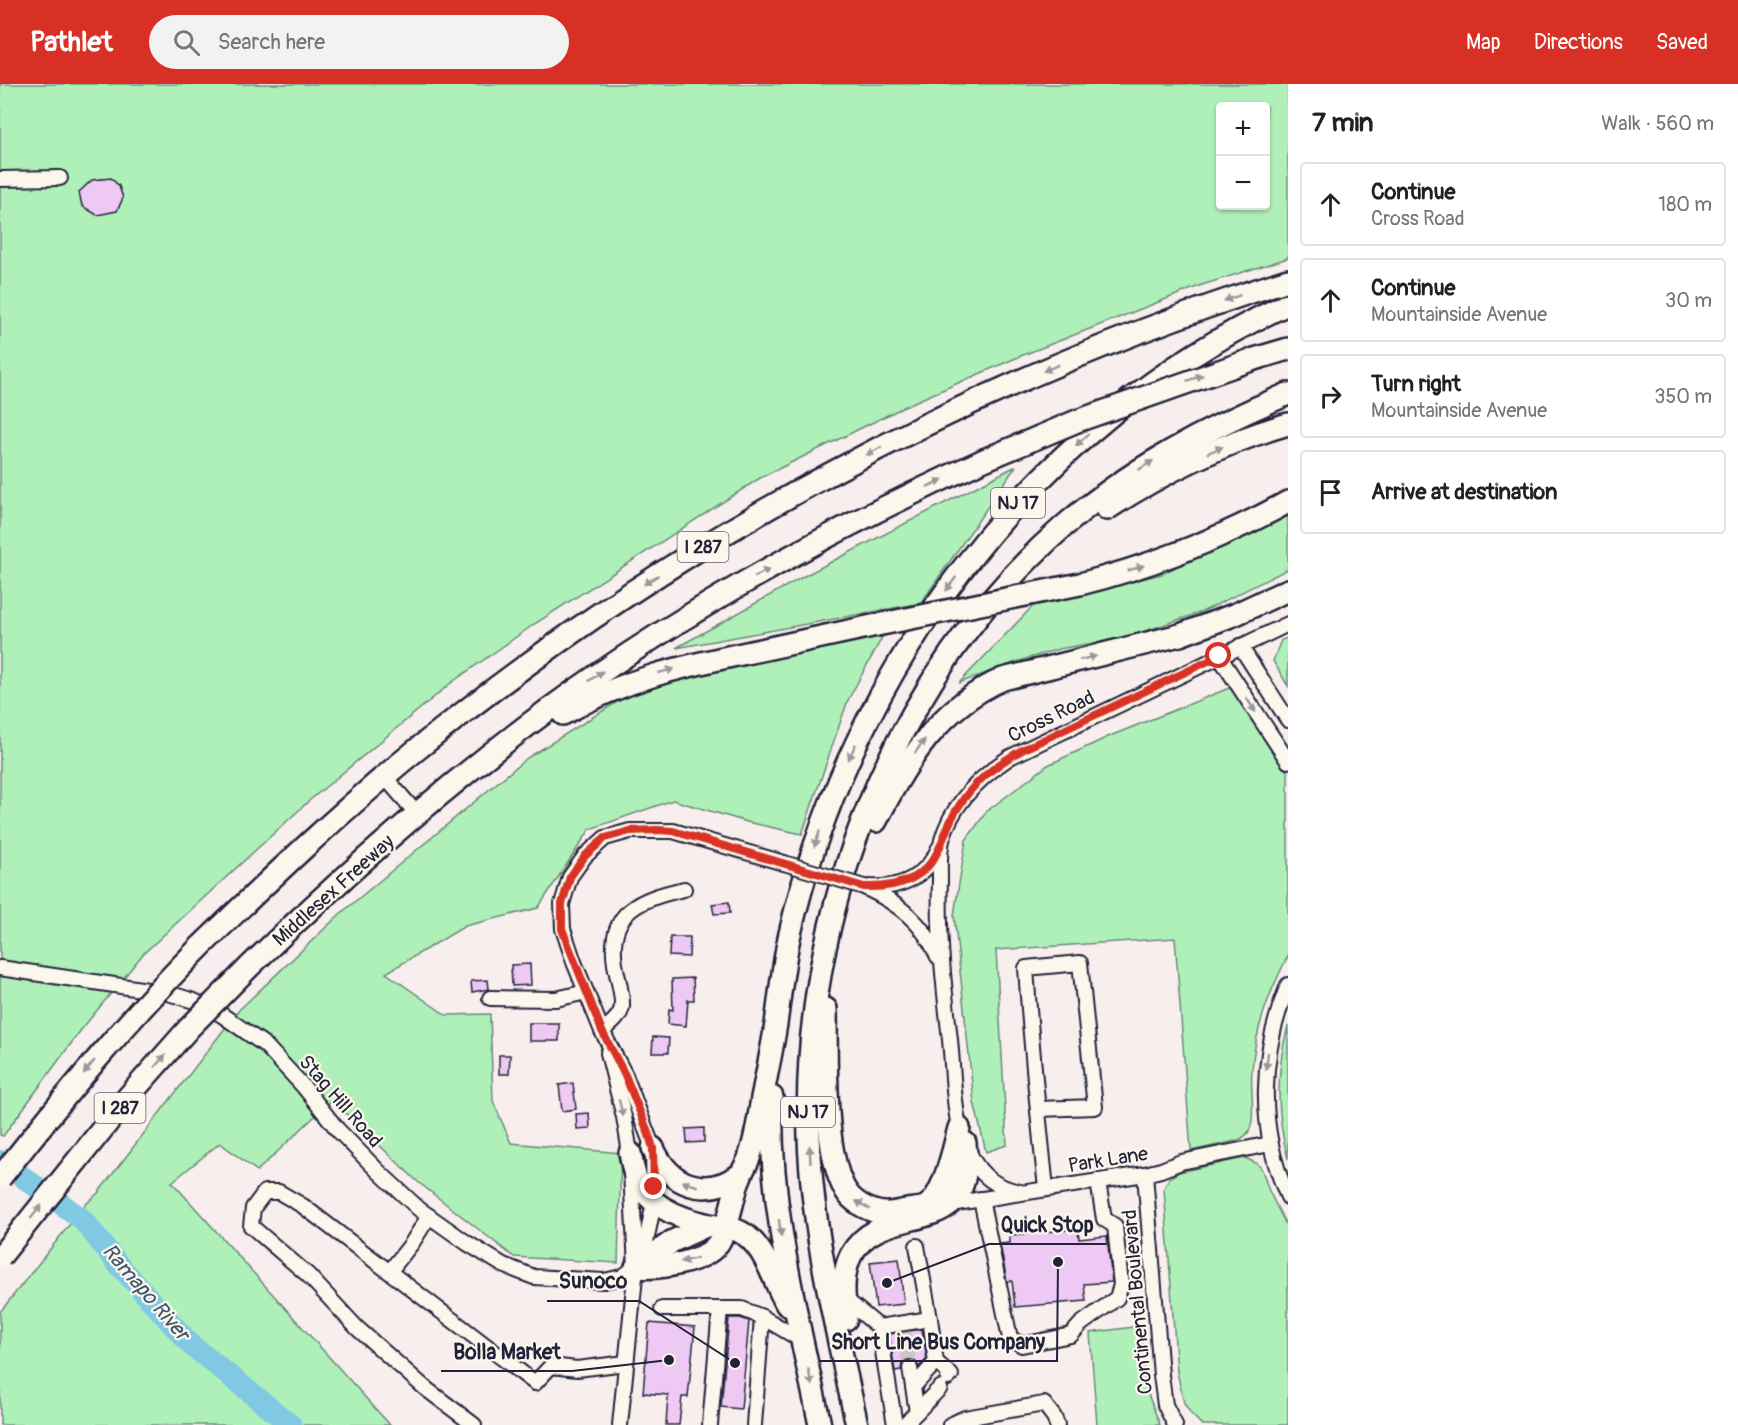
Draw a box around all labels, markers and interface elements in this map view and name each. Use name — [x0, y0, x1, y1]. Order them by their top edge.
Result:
search box — [149, 15, 569, 69]
text: Pathlet — [30, 25, 113, 60]
icon: search — [170, 26, 203, 59]
text: Search here — [218, 28, 325, 56]
text: Map — [1466, 29, 1501, 56]
text: Directions — [1534, 29, 1623, 56]
text: Saved — [1656, 29, 1708, 56]
map controls — [1216, 102, 1270, 210]
button: + — [1216, 102, 1270, 156]
text: 7 min — [1312, 107, 1374, 139]
text: Walk · 560 m — [1601, 111, 1714, 136]
button: − — [1216, 156, 1270, 210]
text: Continue — [1371, 178, 1455, 206]
icon: ahead — [1314, 188, 1347, 221]
text: 180 m — [1658, 192, 1712, 217]
text: Cross Road — [1371, 206, 1464, 231]
text: Continue — [1371, 274, 1455, 302]
icon: ahead — [1314, 284, 1347, 317]
text: 30 m — [1665, 288, 1712, 313]
one-way arrow — [1223, 294, 1241, 303]
text: Mountainside Avenue — [1371, 302, 1547, 327]
one-way arrow — [1041, 363, 1059, 373]
text: Turn right — [1371, 370, 1461, 398]
one-way arrow — [1186, 373, 1204, 383]
icon: right — [1314, 380, 1347, 413]
text: 350 m — [1654, 384, 1712, 409]
text: Mountainside Avenue — [1371, 398, 1547, 423]
one-way arrow — [1075, 433, 1090, 446]
one-way arrow — [1206, 445, 1224, 454]
one-way arrow — [865, 446, 882, 456]
one-way arrow — [1138, 459, 1154, 471]
icon: arrive — [1314, 476, 1347, 509]
one-way arrow — [926, 478, 943, 487]
text: Arrive at destination — [1371, 478, 1557, 506]
road number: NJ 17 — [991, 488, 1045, 518]
road number: I 287 — [678, 532, 728, 562]
one-way arrow — [1127, 563, 1145, 572]
one-way arrow — [754, 568, 770, 579]
one-way arrow — [643, 575, 659, 586]
one-way arrow — [945, 576, 957, 592]
route start — [1205, 642, 1231, 668]
one-way arrow — [1078, 653, 1097, 663]
one-way arrow — [657, 666, 675, 675]
one-way arrow — [588, 671, 605, 682]
street label: Cross Road — [1004, 685, 1099, 748]
one-way arrow — [1245, 697, 1256, 713]
one-way arrow — [914, 738, 926, 753]
one-way arrow — [847, 743, 857, 761]
street label: Middlesex Freeway — [267, 829, 400, 952]
one-way arrow — [812, 830, 821, 848]
street label: Stag Hill Road — [293, 1050, 388, 1153]
one-way arrow — [1262, 1052, 1271, 1071]
one-way arrow — [153, 1054, 166, 1069]
one-way arrow — [83, 1059, 96, 1074]
road number: I 287 — [94, 1093, 146, 1123]
road number: NJ 17 — [781, 1097, 835, 1127]
one-way arrow — [617, 1099, 627, 1117]
street label: Park Lane — [1066, 1141, 1150, 1178]
one-way arrow — [805, 1145, 814, 1164]
route end — [640, 1173, 666, 1199]
one-way arrow — [681, 1179, 699, 1188]
one-way arrow — [854, 1200, 871, 1210]
one-way arrow — [30, 1204, 42, 1219]
callout: Quick Stop — [989, 1205, 1106, 1244]
street label: Continental Boulevard — [1117, 1209, 1158, 1395]
text: Quick Stop — [1000, 1212, 1094, 1239]
one-way arrow — [776, 1219, 785, 1238]
water label: Ramapo River — [96, 1238, 197, 1348]
one-way arrow — [680, 1256, 698, 1266]
callout: Sunoco — [547, 1262, 639, 1301]
text: Sunoco — [559, 1268, 628, 1295]
callout: Short Line Bus Company — [819, 1322, 1057, 1361]
text: Short Line Bus Company — [831, 1329, 1045, 1356]
callout: Bolla Market — [441, 1332, 572, 1371]
text: Bolla Market — [453, 1339, 561, 1366]
one-way arrow — [806, 1368, 815, 1387]

